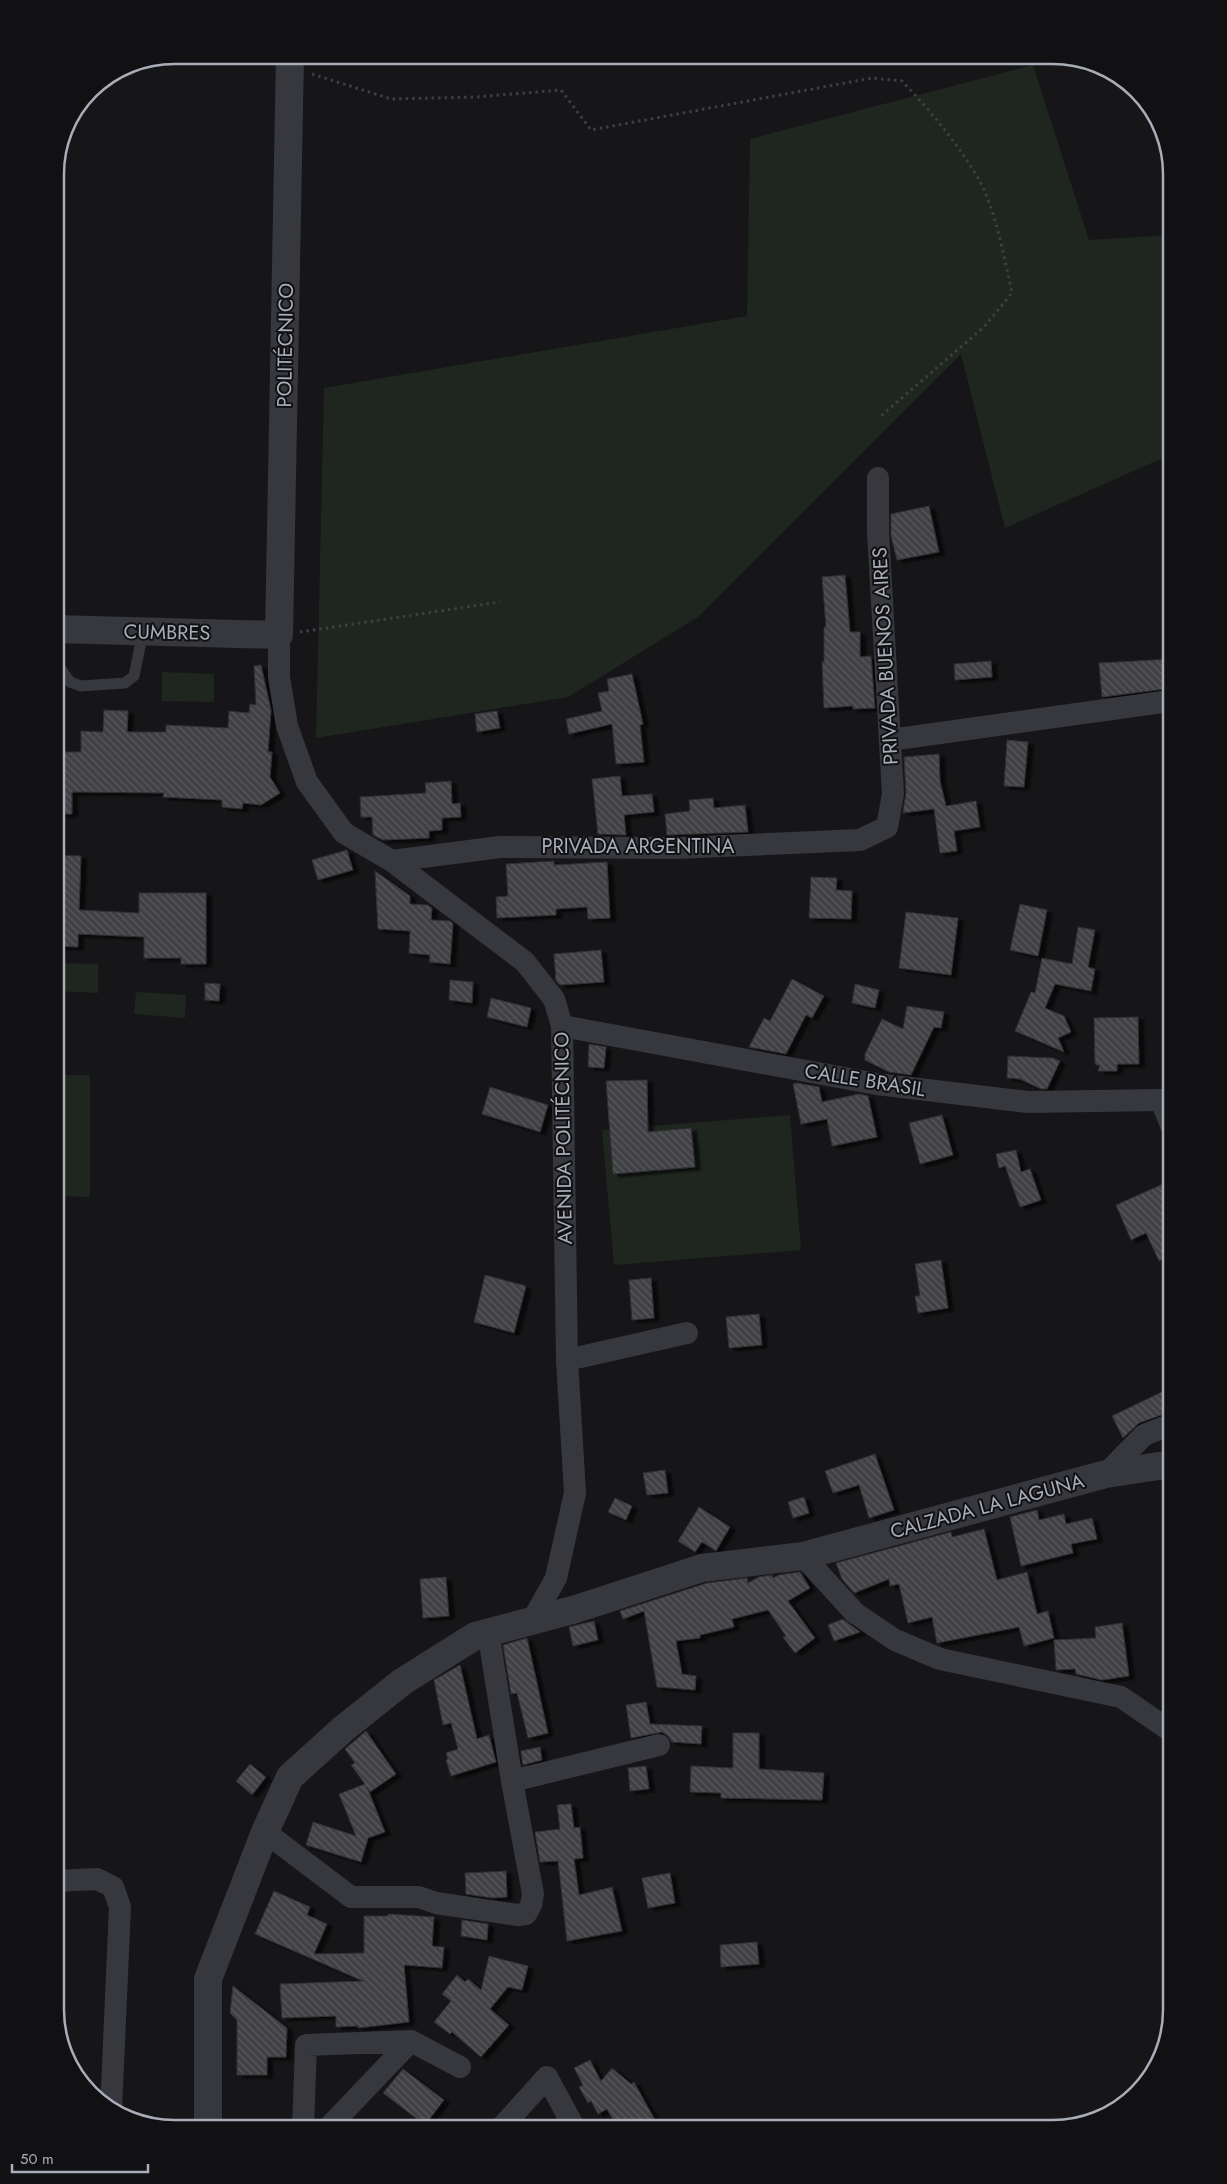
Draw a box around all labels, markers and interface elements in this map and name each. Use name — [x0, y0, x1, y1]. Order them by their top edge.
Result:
street label: POLITÉCNICO — [270, 282, 301, 408]
street label: PRIVADA BUENOS AIRES — [865, 546, 906, 766]
street label: CUMBRES — [123, 617, 211, 648]
street label: PRIVADA ARGENTINA — [542, 832, 735, 861]
street label: AVENIDA POLITÉCNICO — [547, 1031, 580, 1245]
street label: CALLE BRASIL — [802, 1057, 927, 1104]
street label: CALZADA LA LAGUNA — [887, 1466, 1088, 1546]
scale bar — [12, 2142, 149, 2174]
text: 50 m — [20, 2148, 54, 2170]

